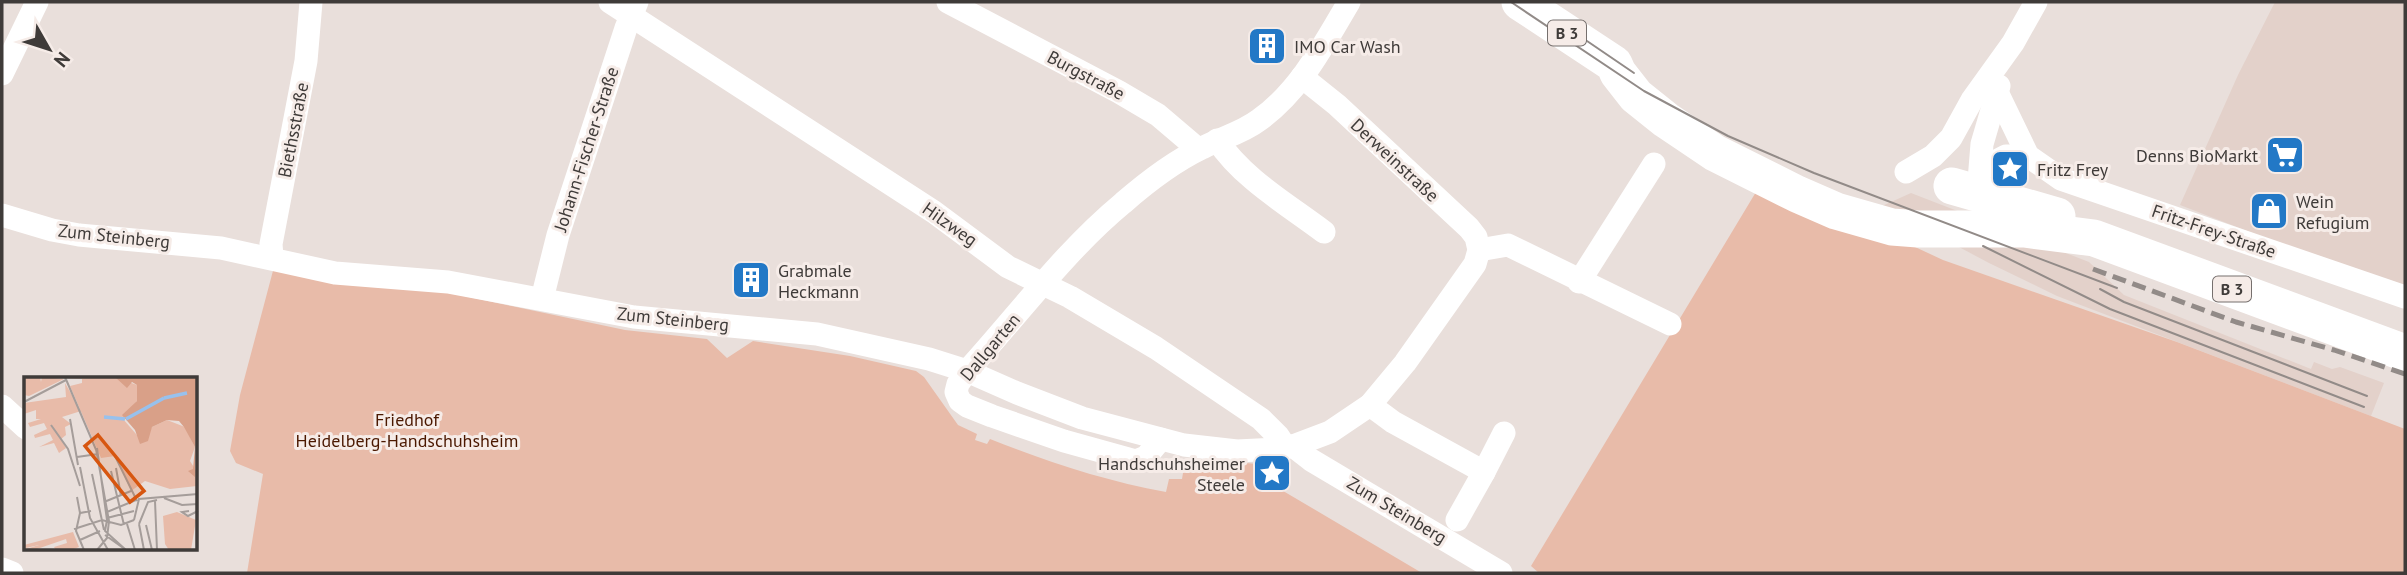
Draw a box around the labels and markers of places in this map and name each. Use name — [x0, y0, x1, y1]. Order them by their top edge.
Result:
building icon: IMO Car Wash — [1246, 25, 1288, 67]
place label: IMO Car Wash — [1294, 35, 1401, 58]
supermarket icon: Denns BioMarkt — [2264, 134, 2306, 176]
place label: Denns BioMarkt — [2136, 144, 2258, 167]
place icon: Fritz Frey — [1989, 148, 2031, 190]
place label: Fritz Frey — [2037, 158, 2109, 181]
shop icon: Wein Refugium — [2248, 190, 2290, 232]
place label: Wein Refugium — [2296, 190, 2369, 234]
building icon: Grabmale Heckmann — [730, 259, 772, 301]
place label: Grabmale Heckmann — [778, 259, 859, 303]
place label: Handschuhsheimer Steele — [1098, 452, 1245, 496]
place icon: Handschuhsheimer Steele — [1251, 452, 1293, 494]

